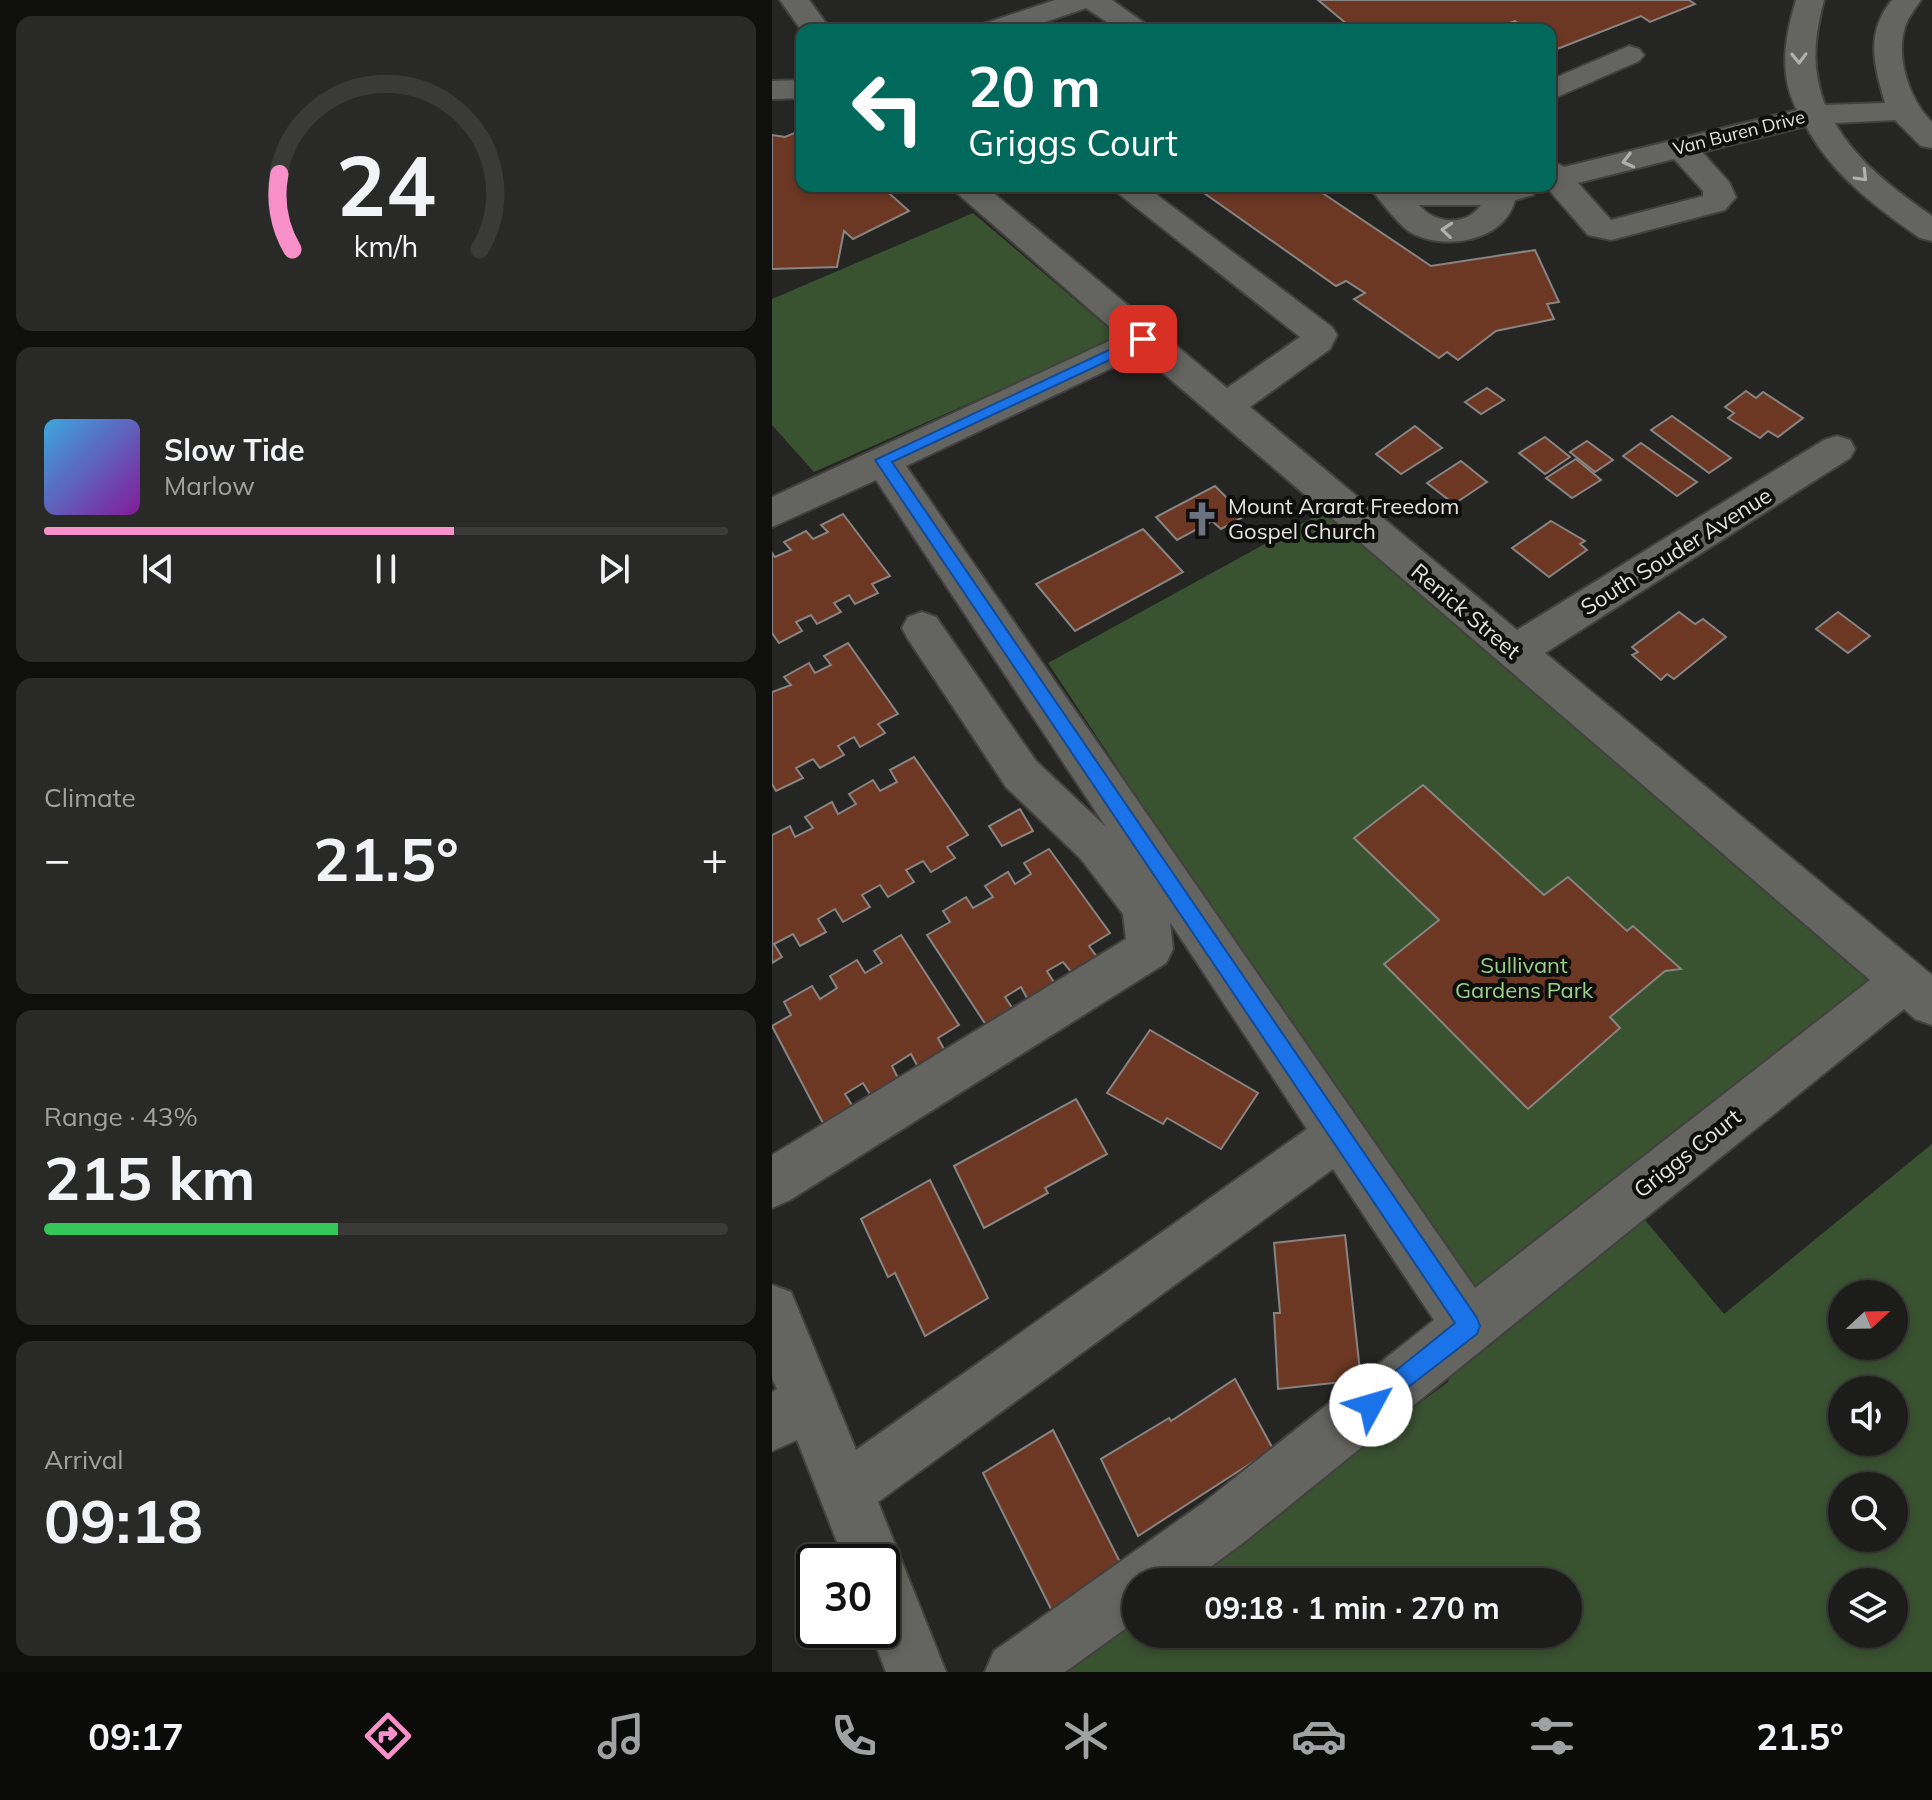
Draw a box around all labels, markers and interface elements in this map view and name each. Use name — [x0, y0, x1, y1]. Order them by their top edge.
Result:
text: 20 m — [968, 51, 1101, 121]
one-way arrow — [1790, 52, 1808, 65]
icon: left — [836, 56, 940, 160]
street label: Van Buren Drive — [1671, 105, 1807, 160]
text: Griggs Court — [968, 120, 1178, 165]
text: 24 — [336, 131, 436, 236]
one-way arrow — [1622, 152, 1636, 169]
one-way arrow — [1853, 167, 1867, 181]
one-way arrow — [1441, 222, 1454, 239]
text: km/h — [354, 228, 418, 264]
pin — [1109, 305, 1177, 373]
icon: arrive — [1121, 317, 1165, 361]
text: Slow Tide — [164, 431, 305, 469]
text: Marlow — [164, 469, 255, 502]
street label: South Souder Avenue — [1575, 481, 1777, 621]
place label: Mount Ararat Freedom Gospel Church — [1228, 492, 1459, 545]
church icon: Mount Ararat Freedom Gospel Church — [1183, 500, 1221, 538]
icon: previous — [136, 547, 180, 591]
icon: pause — [364, 547, 408, 591]
icon: next — [592, 547, 636, 591]
street label: Renick Street — [1406, 557, 1527, 665]
text: Climate — [44, 781, 136, 814]
text: 21.5° — [313, 821, 459, 896]
text: − — [44, 831, 70, 886]
text: + — [702, 831, 728, 886]
park label: Sullivant Gardens Park — [1455, 951, 1594, 1004]
text: Range · 43% — [44, 1100, 198, 1133]
street label: Griggs Court — [1628, 1102, 1746, 1204]
text: 215 km — [44, 1140, 256, 1215]
north arrow — [1828, 1280, 1908, 1360]
map controls — [1828, 1280, 1908, 1648]
position arrow — [1329, 1363, 1413, 1447]
button: sound — [1828, 1376, 1908, 1456]
text: Arrival — [44, 1443, 124, 1476]
button: search — [1828, 1472, 1908, 1552]
text: 09:18 — [44, 1483, 203, 1558]
speed limit sign: 30 — [796, 1544, 900, 1648]
button: layers — [1828, 1568, 1908, 1648]
text: 09:18 · 1 min · 270 m — [1204, 1589, 1500, 1627]
icon: directions — [360, 1708, 416, 1764]
icon: music — [593, 1708, 649, 1764]
icon: phone — [826, 1708, 882, 1764]
icon: climate — [1058, 1708, 1114, 1764]
icon: car — [1291, 1708, 1347, 1764]
icon: filters — [1524, 1708, 1580, 1764]
text: 09:17 — [88, 1714, 184, 1759]
text: 21.5° — [1756, 1714, 1844, 1759]

